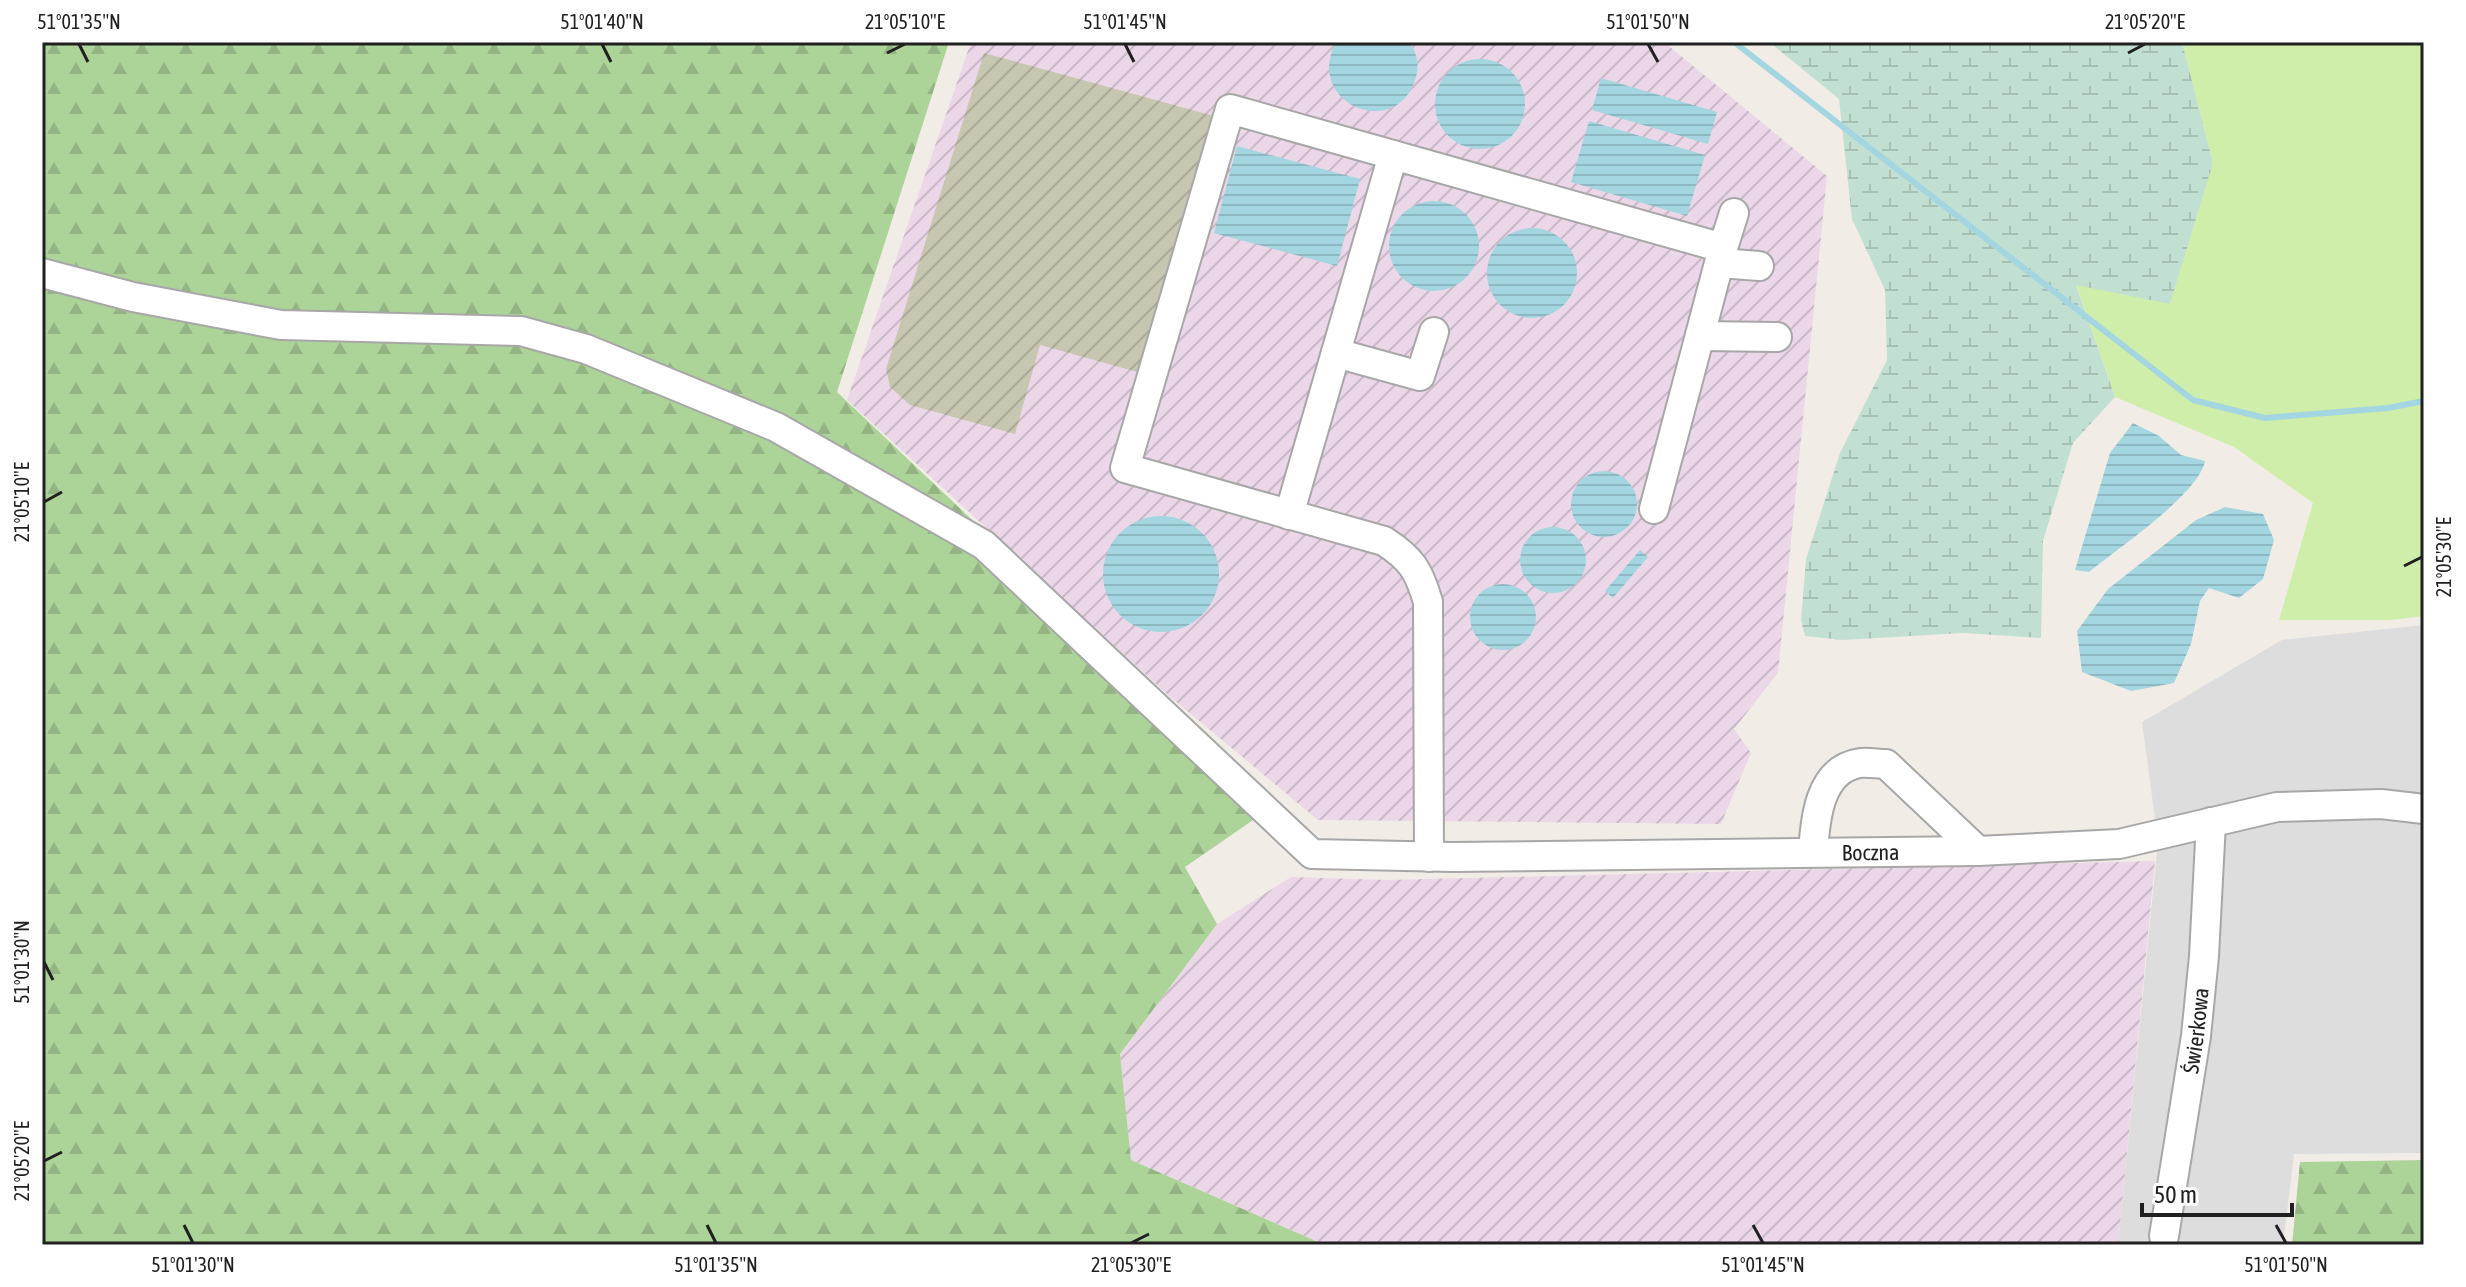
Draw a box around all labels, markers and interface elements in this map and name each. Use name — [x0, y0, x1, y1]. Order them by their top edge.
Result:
text: 51°01'35"N — [37, 10, 121, 33]
text: 51°01'40"N — [560, 10, 644, 33]
text: 21°05'10"E — [865, 10, 946, 33]
text: 51°01'45"N — [1083, 10, 1167, 33]
text: 51°01'50"N — [1606, 10, 1690, 33]
text: 21°05'20"E — [2105, 10, 2186, 33]
text: 21°05'10"E — [10, 461, 33, 542]
text: 21°05'30"E — [2432, 516, 2455, 597]
street label: Boczna — [1842, 839, 1900, 866]
text: 51°01'30"N — [10, 920, 33, 1004]
street label: Świerkowa — [2177, 986, 2214, 1075]
text: 21°05'20"E — [10, 1120, 33, 1201]
scale bar — [2142, 1167, 2292, 1217]
text: 50 m — [2154, 1181, 2197, 1208]
text: 51°01'30"N — [151, 1253, 235, 1276]
text: 51°01'35"N — [674, 1253, 758, 1276]
text: 21°05'30"E — [1091, 1253, 1172, 1276]
text: 51°01'45"N — [1721, 1253, 1805, 1276]
text: 51°01'50"N — [2244, 1253, 2328, 1276]

